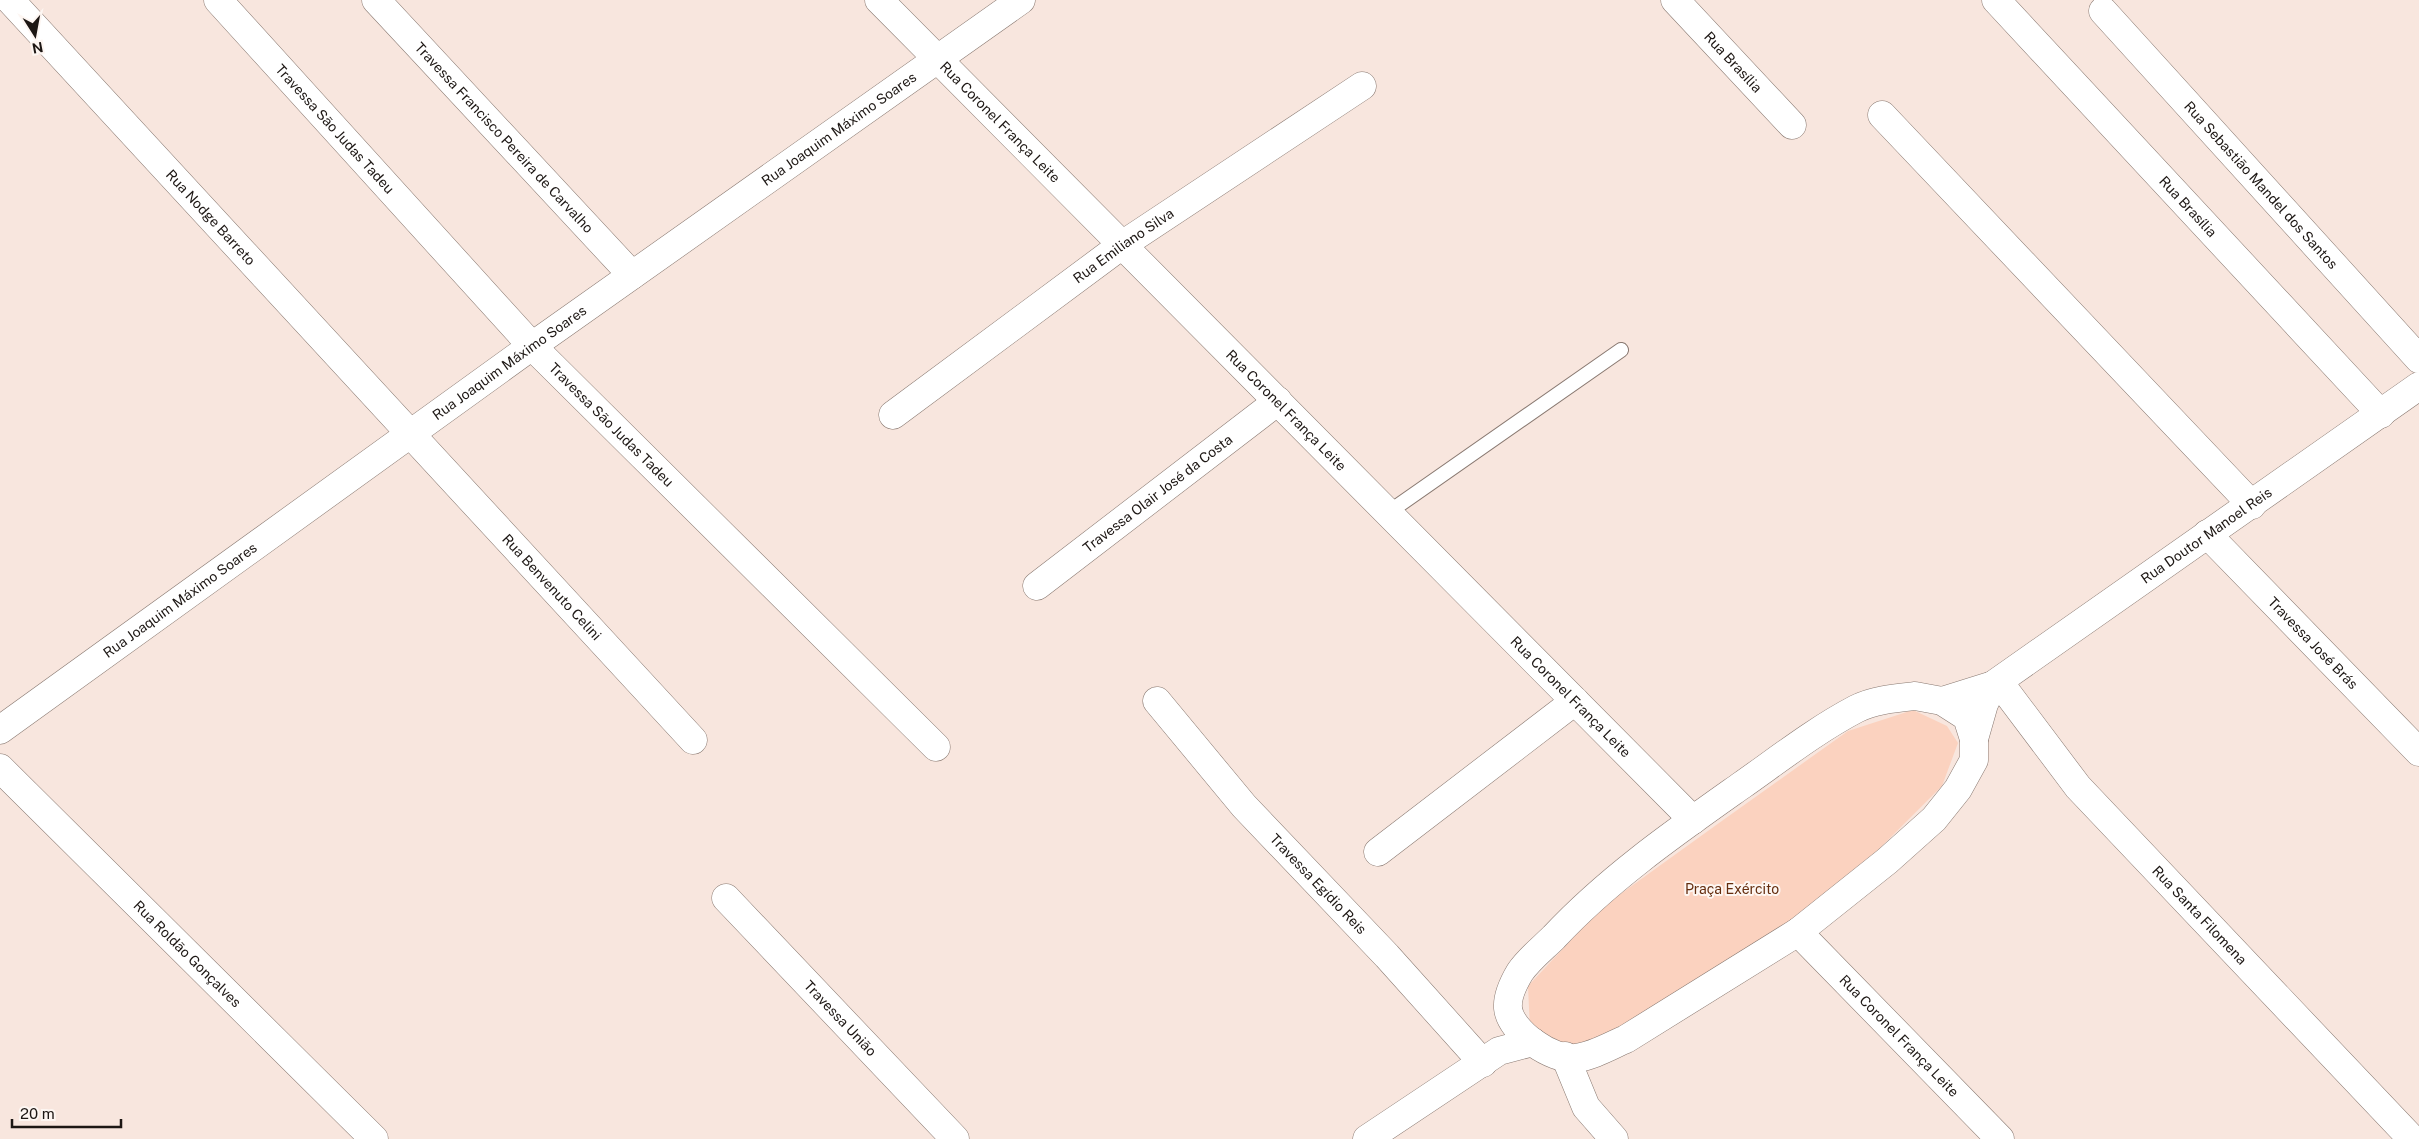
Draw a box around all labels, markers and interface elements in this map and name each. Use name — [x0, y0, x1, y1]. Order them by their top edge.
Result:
north arrow — [10, 10, 60, 60]
street label: Rua Brasília — [1701, 28, 1765, 96]
text: N — [31, 39, 44, 57]
street label: Travessa Francisco Pereira de Carvalho — [412, 39, 597, 236]
street label: Rua Coronel França Leite — [937, 58, 1064, 186]
street label: Travessa São Judas Tadeu — [272, 61, 398, 197]
street label: Rua Joaquim Máximo Soares — [759, 69, 919, 189]
street label: Rua Sebastião Mandel dos Santos — [2181, 98, 2341, 272]
street label: Rua Nodge Barreto — [163, 167, 259, 269]
street label: Rua Brasília — [2156, 173, 2220, 240]
street label: Rua Emiliano Silva — [1070, 205, 1177, 286]
street label: Rua Joaquim Máximo Soares — [429, 302, 589, 423]
street label: Rua Coronel França Leite — [1223, 346, 1350, 474]
street label: Travessa São Judas Tadeu — [546, 360, 677, 490]
street label: Travessa Olair José da Costa — [1080, 431, 1235, 556]
street label: Rua Doutor Manoel Reis — [2138, 484, 2275, 587]
street label: Rua Benvenuto Celini — [499, 531, 605, 643]
street label: Rua Joaquim Máximo Soares — [100, 539, 260, 661]
street label: Travessa José Brás — [2265, 594, 2361, 692]
street label: Rua Coronel França Leite — [1507, 633, 1634, 761]
street label: Travessa Egídio Reis — [1267, 831, 1370, 937]
street label: Rua Santa Filomena — [2149, 863, 2250, 968]
park label: Praça Exército — [1685, 881, 1779, 897]
street label: Rua Roldão Gonçalves — [131, 897, 244, 1010]
street label: Rua Coronel França Leite — [1836, 972, 1962, 1100]
street label: Travessa União — [801, 977, 880, 1059]
scale bar — [12, 1096, 121, 1128]
text: 20 m — [20, 1105, 55, 1122]

